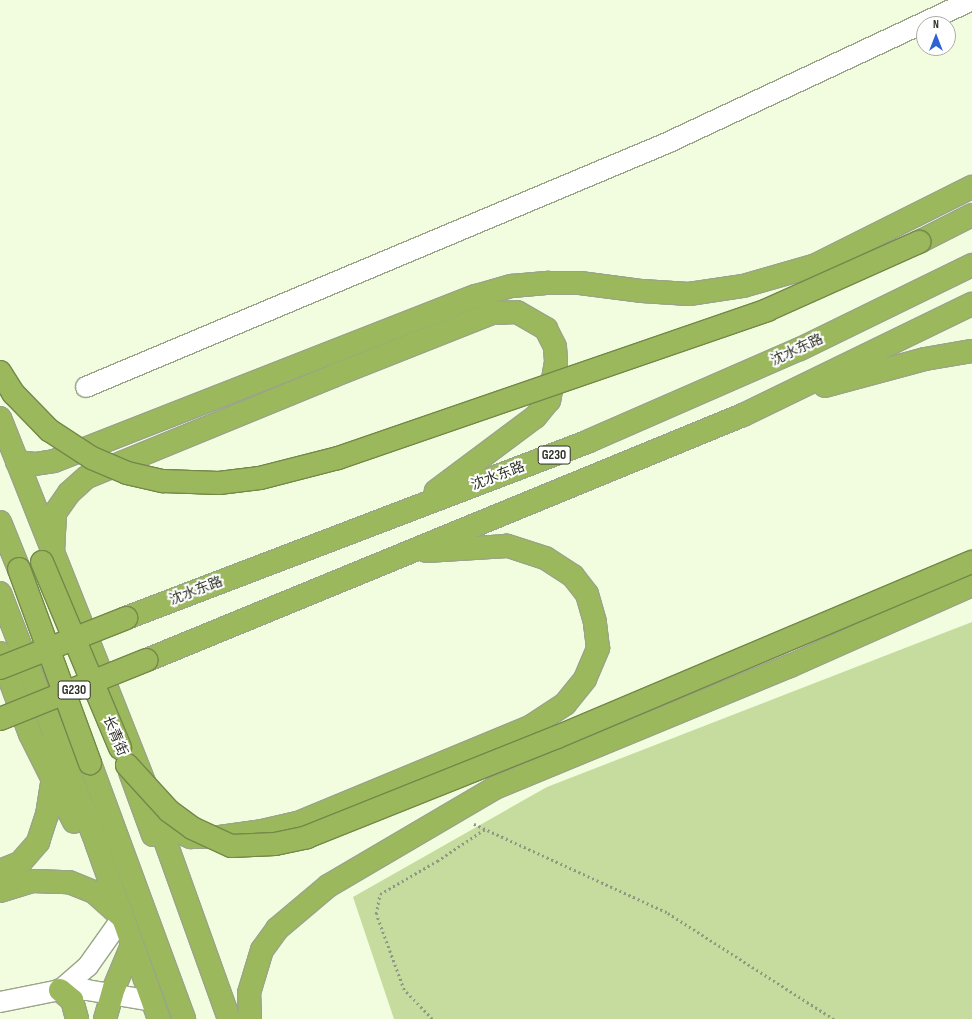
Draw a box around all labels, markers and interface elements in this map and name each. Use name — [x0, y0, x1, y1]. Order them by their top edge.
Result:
north arrow — [916, 16, 956, 56]
text: N — [933, 18, 939, 31]
street label: 沈水东路 — [768, 331, 826, 369]
road number: G230 — [537, 444, 571, 466]
street label: 沈水东路 — [469, 458, 527, 494]
street label: 沈水东路 — [167, 573, 225, 609]
road number: G230 — [57, 679, 91, 701]
street label: 长青街 — [99, 713, 131, 759]

